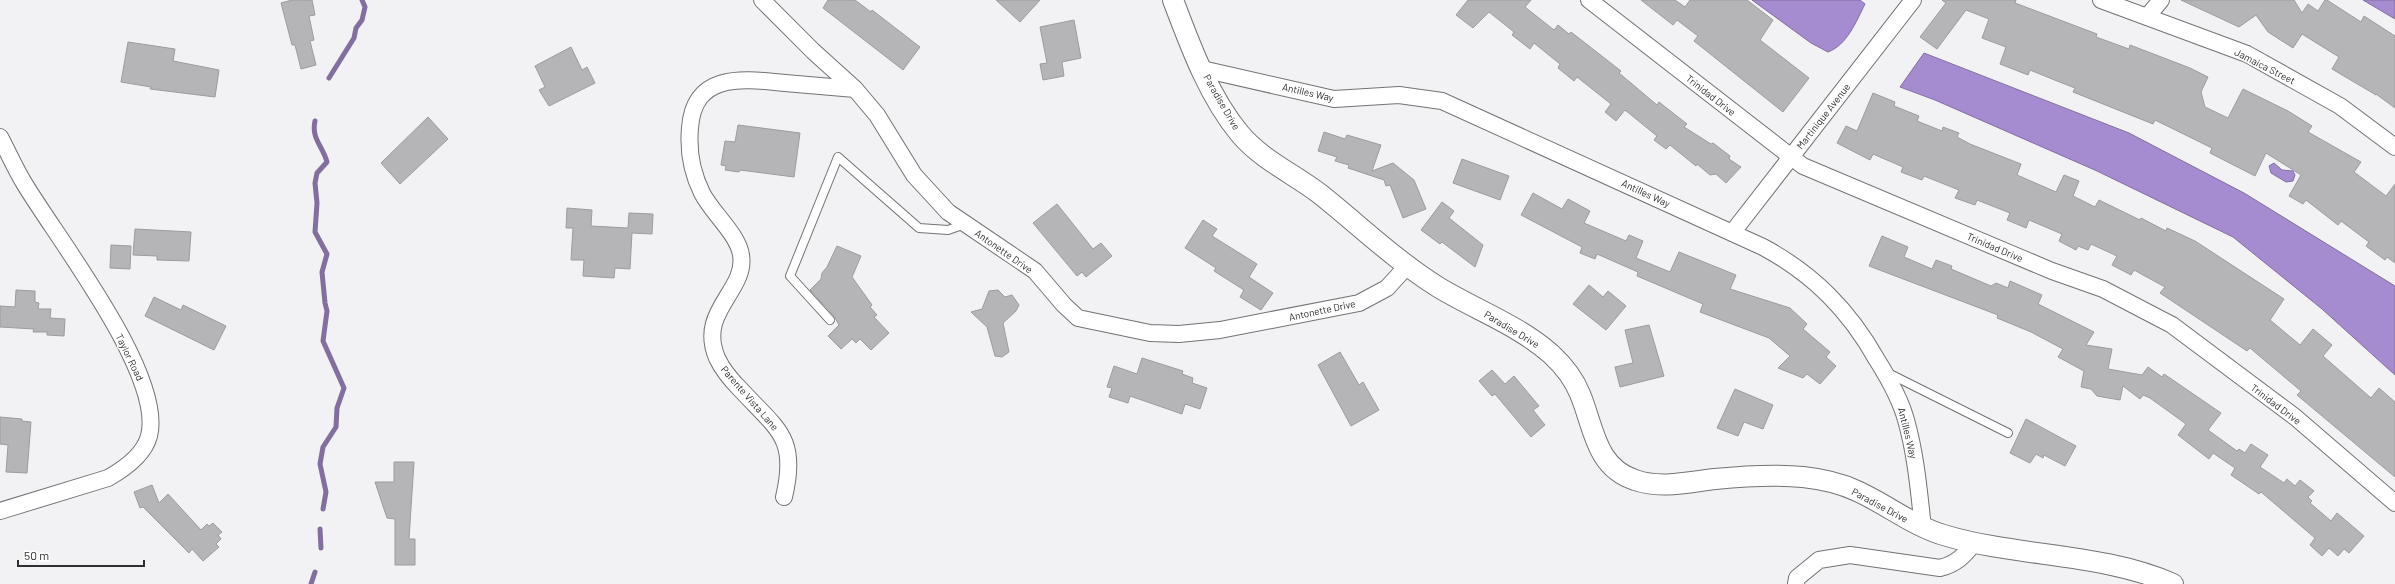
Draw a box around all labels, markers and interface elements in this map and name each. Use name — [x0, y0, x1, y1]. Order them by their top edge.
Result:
street label: Jamaica Street — [2233, 46, 2298, 87]
street label: Paradise Drive — [1201, 72, 1243, 132]
street label: Trinidad Drive — [1684, 72, 1738, 118]
street label: Antilles Way — [1281, 80, 1335, 104]
street label: Martinique Avenue — [1794, 81, 1852, 151]
street label: Antilles Way — [1620, 177, 1673, 210]
street label: Antonette Drive — [973, 227, 1035, 275]
street label: Trinidad Drive — [1965, 230, 2025, 264]
street label: Antonette Drive — [1288, 297, 1356, 323]
street label: Paradise Drive — [1482, 308, 1542, 350]
street label: Taylor Road — [113, 332, 147, 382]
street label: Parente Vista Lane — [719, 363, 781, 433]
street label: Trinidad Drive — [2249, 381, 2303, 427]
street label: Antilles Way — [1896, 406, 1920, 460]
street label: Paradise Drive — [1850, 485, 1910, 525]
scale bar — [18, 542, 144, 568]
text: 50 m — [24, 548, 49, 562]

